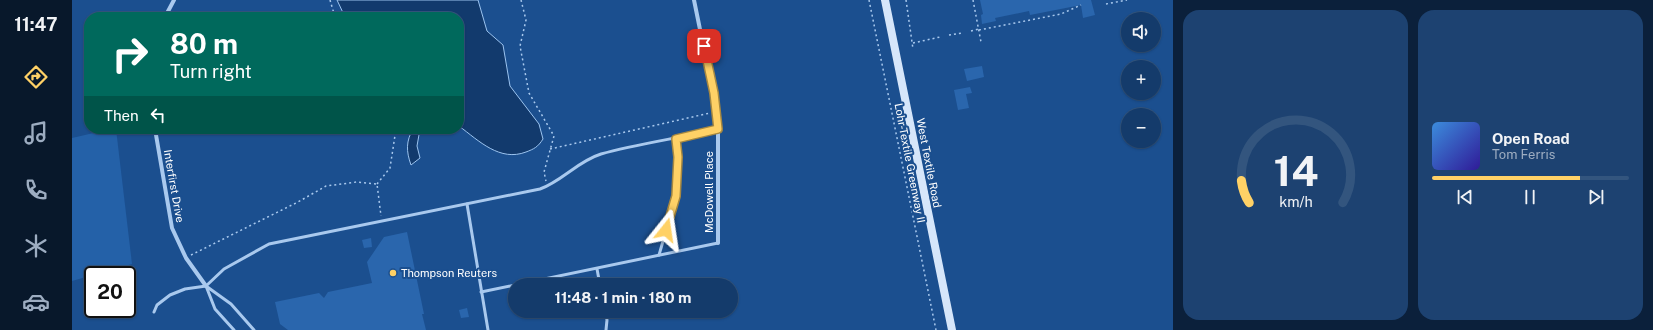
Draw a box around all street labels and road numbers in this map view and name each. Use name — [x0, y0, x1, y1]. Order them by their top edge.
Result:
street label: Lohr-Textile Greenway II — [892, 102, 928, 224]
street label: West Textile Road — [914, 117, 944, 209]
street label: Interfirst Drive — [162, 149, 186, 223]
street label: McDowell Place — [703, 151, 715, 233]

